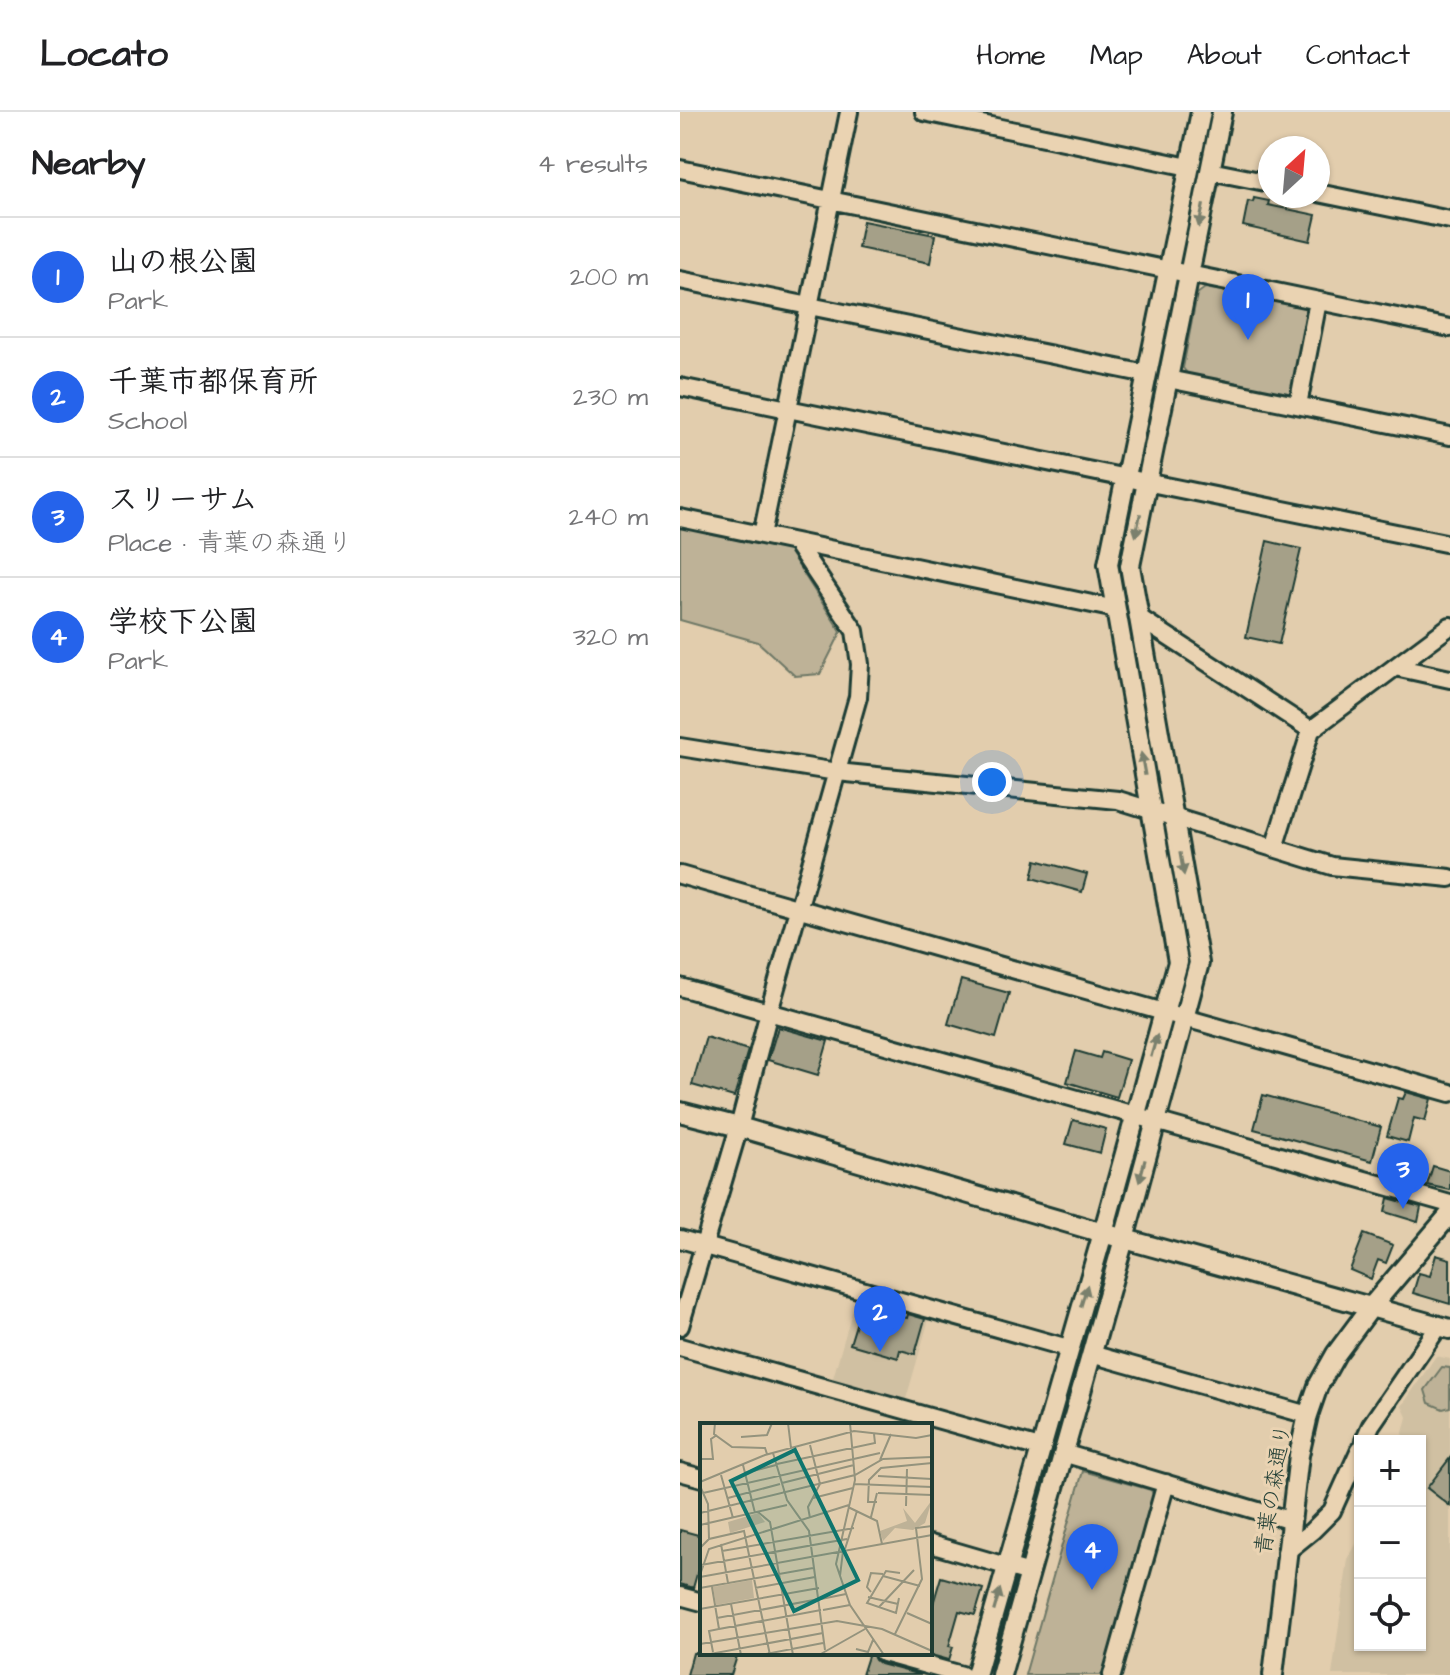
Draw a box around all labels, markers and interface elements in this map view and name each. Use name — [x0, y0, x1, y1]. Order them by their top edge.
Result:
text: Locato — [40, 29, 168, 81]
text: Home — [976, 36, 1046, 75]
text: Map — [1090, 36, 1143, 75]
text: About — [1187, 36, 1262, 75]
text: Contact — [1306, 36, 1410, 75]
north arrow — [1258, 136, 1330, 208]
text: Nearby — [32, 140, 146, 188]
text: 4 results — [538, 146, 648, 182]
one-way arrow — [1194, 204, 1207, 229]
text: 山の根公園 — [108, 241, 258, 283]
text: 1 — [56, 259, 60, 295]
text: 200 m — [570, 259, 648, 295]
pin: 1 — [1222, 274, 1274, 340]
text: Park — [108, 283, 168, 319]
text: 千葉市都保育所 — [108, 361, 318, 403]
text: 2 — [51, 379, 65, 415]
text: 230 m — [573, 379, 648, 415]
text: School — [108, 403, 187, 439]
text: スリーサム — [108, 479, 258, 521]
text: 3 — [51, 499, 65, 535]
text: 240 m — [568, 499, 648, 535]
one-way arrow — [1131, 513, 1144, 538]
text: Place · 青葉の森通り — [108, 525, 353, 561]
text: 学校下公園 — [108, 601, 258, 643]
text: 4 — [49, 619, 67, 655]
text: 320 m — [573, 619, 648, 655]
text: Park — [108, 643, 168, 679]
one-way arrow — [1136, 751, 1149, 776]
your location — [972, 762, 1012, 802]
one-way arrow — [1176, 852, 1188, 877]
one-way arrow — [1148, 1033, 1161, 1057]
pin: 3 — [1377, 1143, 1429, 1209]
one-way arrow — [1135, 1159, 1148, 1183]
one-way arrow — [1078, 1284, 1091, 1308]
pin: 2 — [854, 1286, 906, 1352]
street label: 青葉の森通り — [1248, 1422, 1299, 1557]
inset map — [700, 1423, 932, 1655]
map controls — [1354, 1435, 1426, 1651]
button: + — [1354, 1435, 1426, 1507]
button: − — [1354, 1507, 1426, 1579]
pin: 4 — [1066, 1524, 1118, 1590]
button: locate — [1354, 1579, 1426, 1651]
one-way arrow — [991, 1587, 1004, 1611]

